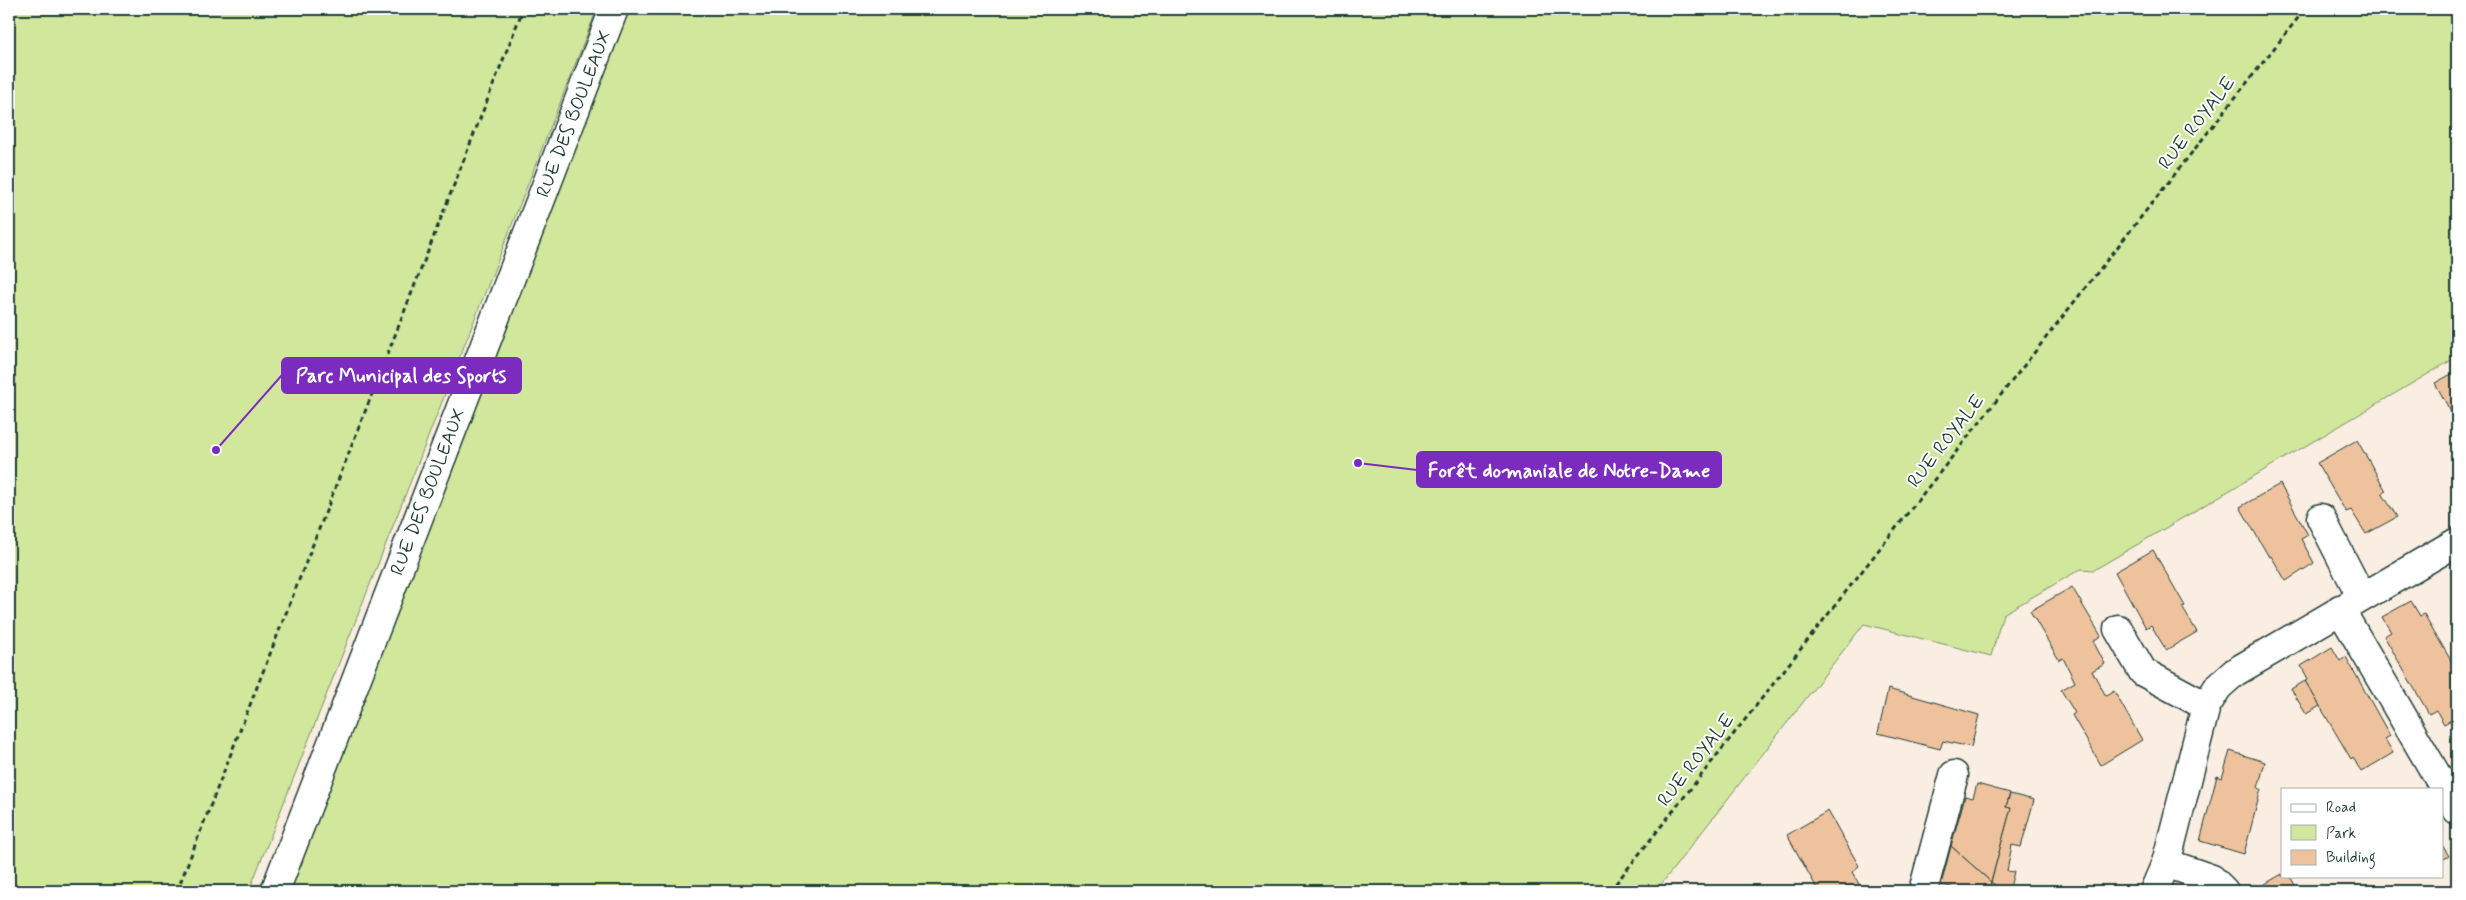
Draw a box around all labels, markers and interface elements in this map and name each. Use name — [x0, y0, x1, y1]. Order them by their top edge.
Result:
street label: RUE DES BOULEAUX — [531, 27, 617, 201]
street label: RUE ROYALE — [2153, 71, 2241, 175]
callout: Parc Municipal des Sports — [282, 358, 521, 393]
text: Parc Municipal des Sports — [296, 363, 506, 390]
street label: RUE ROYALE — [1902, 389, 1990, 493]
street label: RUE DES BOULEAUX — [385, 405, 471, 579]
callout: Forêt domaniale de Notre-Dame — [1417, 452, 1721, 487]
text: Forêt domaniale de Notre-Dame — [1428, 458, 1710, 485]
street label: RUE ROYALE — [1652, 708, 1740, 812]
legend — [2281, 788, 2444, 878]
text: Road — [2326, 798, 2356, 818]
text: Park — [2326, 824, 2356, 844]
text: Building — [2326, 848, 2376, 869]

